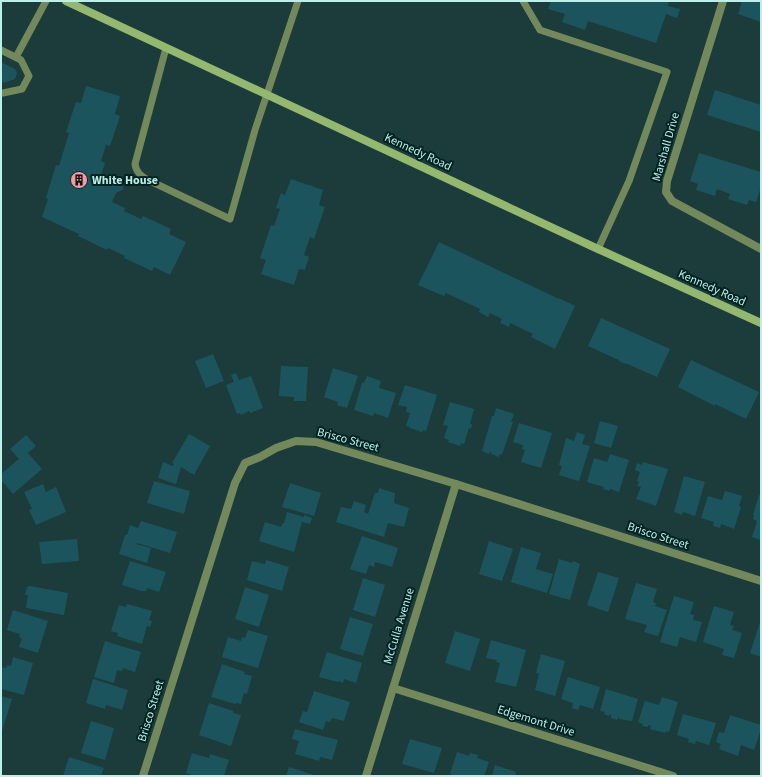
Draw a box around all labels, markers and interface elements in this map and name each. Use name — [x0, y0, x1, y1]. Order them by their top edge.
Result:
street label: Marshall Drive — [648, 110, 684, 183]
street label: Kennedy Road — [382, 129, 454, 175]
building icon: White House — [69, 170, 89, 190]
place label: White House — [92, 172, 158, 189]
street label: Kennedy Road — [676, 266, 748, 310]
street label: Brisco Street — [315, 424, 381, 456]
street label: Brisco Street — [625, 518, 691, 554]
street label: McCulla Avenue — [379, 586, 419, 666]
street label: Brisco Street — [134, 678, 168, 744]
street label: Edgemont Drive — [495, 701, 577, 741]

